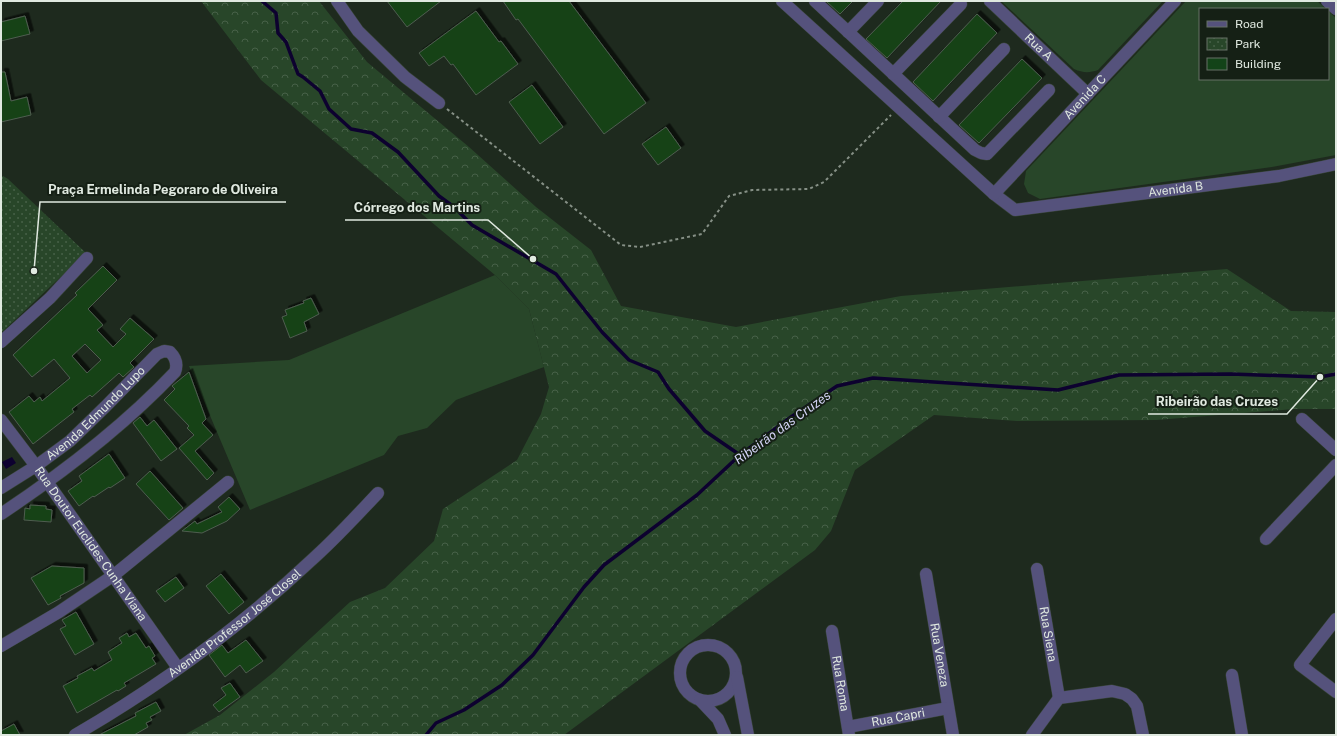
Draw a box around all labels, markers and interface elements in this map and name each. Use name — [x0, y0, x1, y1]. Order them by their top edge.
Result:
legend — [1199, 8, 1329, 80]
text: Road — [1235, 17, 1263, 31]
street label: Rua A — [1022, 31, 1056, 64]
text: Park — [1235, 37, 1261, 51]
text: Building — [1235, 57, 1281, 71]
street label: Avenida C — [1061, 72, 1109, 122]
callout: Praça Ermelinda Pegoraro de Oliveira — [40, 177, 286, 202]
street label: Avenida B — [1147, 179, 1204, 200]
text: Praça Ermelinda Pegoraro de Oliveira — [48, 182, 278, 197]
callout: Córrego dos Martins — [345, 195, 488, 220]
text: Córrego dos Martins — [354, 200, 480, 215]
street label: Avenida Edmundo Lupo — [43, 363, 148, 463]
water label: Ribeirão das Cruzes — [731, 387, 833, 467]
callout: Ribeirão das Cruzes — [1148, 389, 1287, 414]
text: Ribeirão das Cruzes — [1156, 394, 1278, 409]
street label: Rua Doutor Euclides Cunha Viana — [32, 464, 150, 624]
street label: Avenida Professor José Closel — [165, 566, 304, 681]
street label: Rua Siena — [1036, 605, 1060, 663]
street label: Rua Veneza — [927, 622, 952, 688]
street label: Rua Roma — [829, 654, 852, 712]
street label: Rua Capri — [870, 706, 926, 729]

